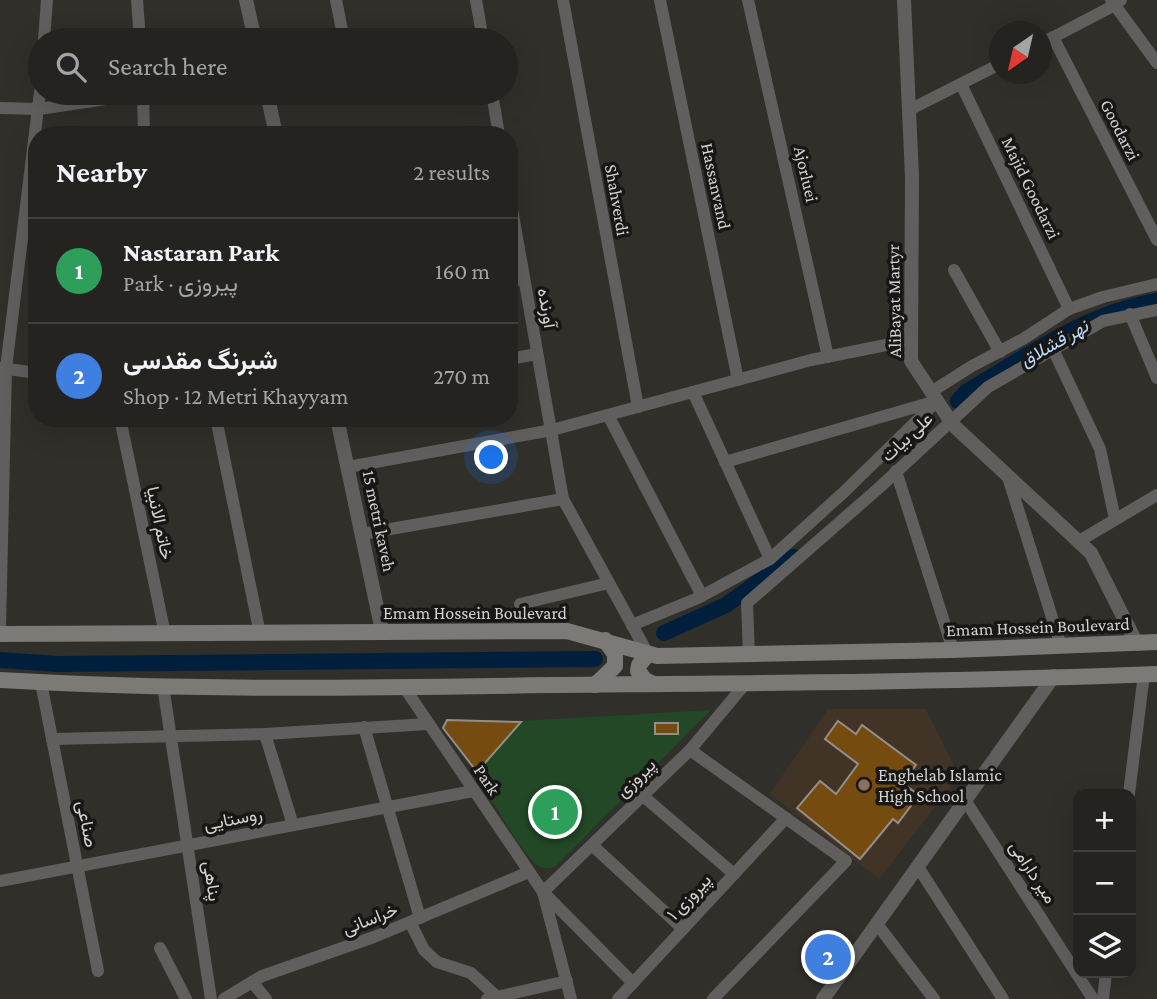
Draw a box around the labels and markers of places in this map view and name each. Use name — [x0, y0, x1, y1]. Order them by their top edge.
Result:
place label: Enghelab Islamic High School — [878, 765, 1002, 806]
marker: Enghelab Islamic High School — [856, 777, 872, 793]
pin: 1 — [532, 786, 578, 838]
pin: 2 — [805, 931, 851, 983]

